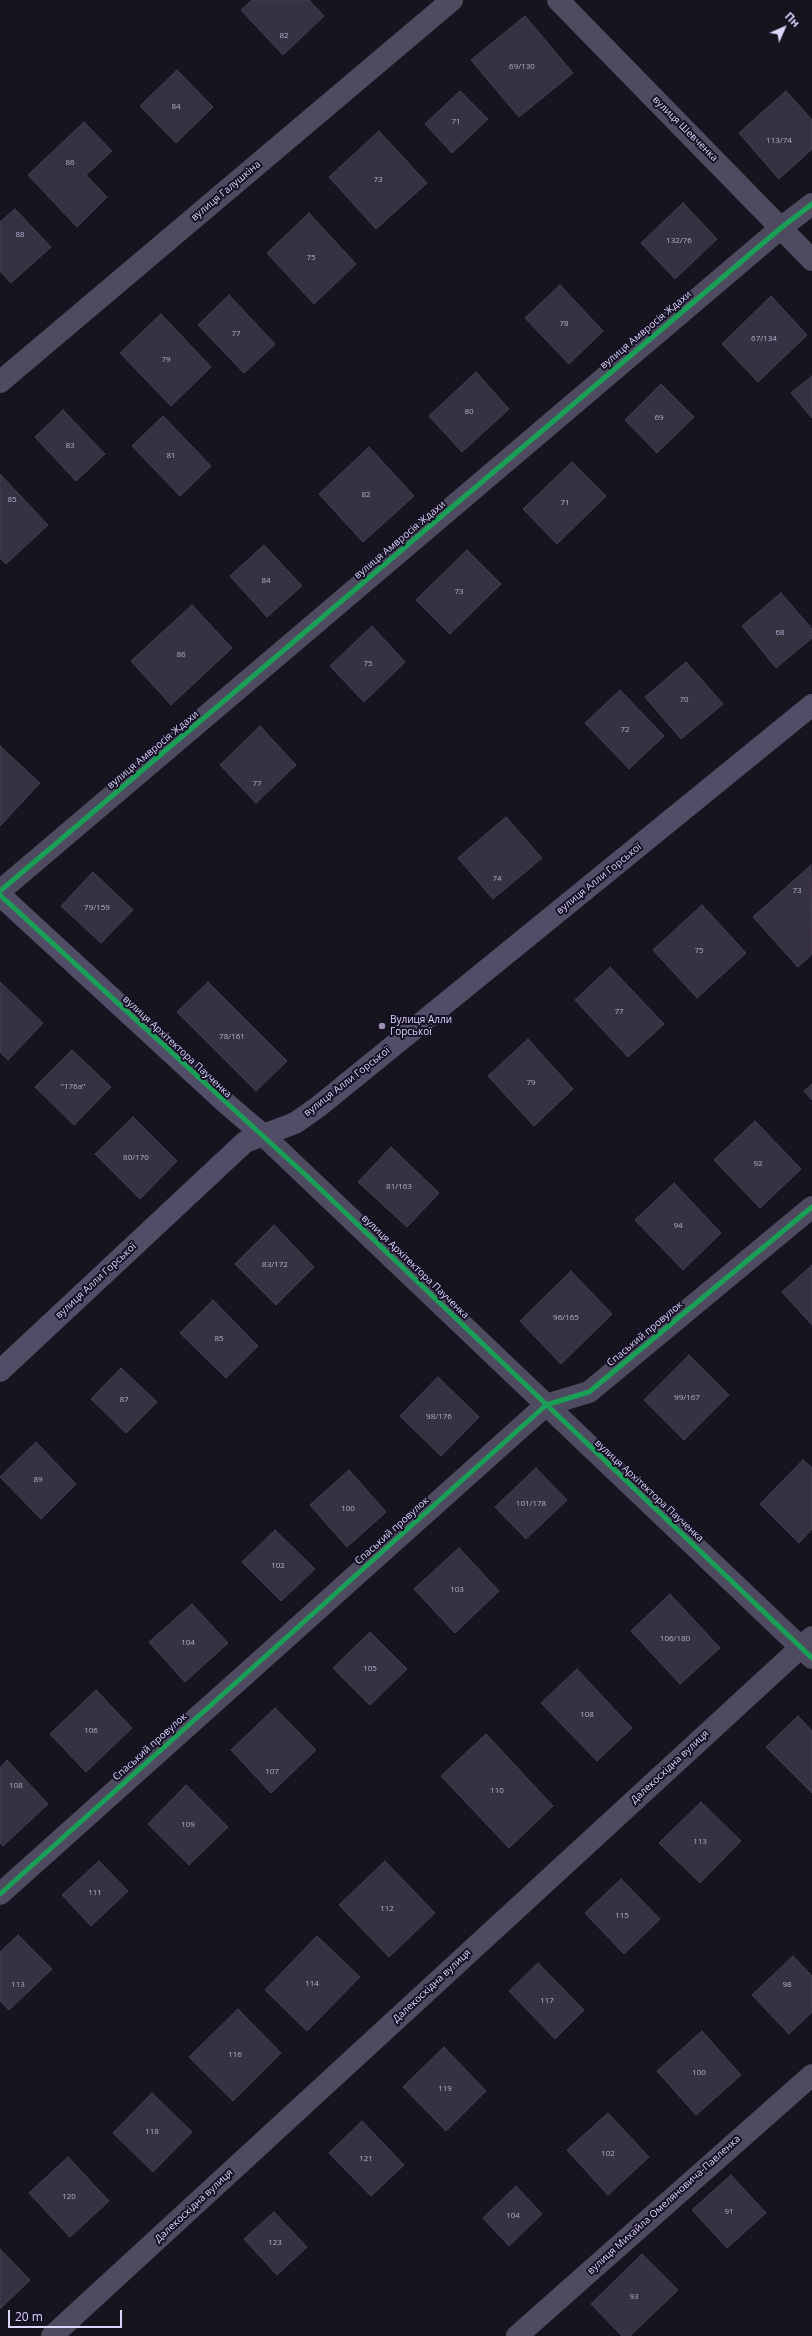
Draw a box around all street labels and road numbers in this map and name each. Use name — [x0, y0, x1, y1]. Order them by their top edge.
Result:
street label: вулиця Шевченка — [650, 94, 720, 164]
street label: вулиця Галушкіна — [189, 158, 263, 224]
street label: вулиця Амвросія Ждахи — [598, 288, 694, 372]
street label: вулиця Амвросія Ждахи — [352, 498, 448, 582]
street label: вулиця Амвросія Ждахи — [105, 708, 201, 792]
street label: вулиця Алли Горської — [554, 841, 644, 917]
street label: вулиця Архітектора Паученка — [120, 993, 234, 1101]
street label: вулиця Алли Горської — [302, 1045, 392, 1119]
street label: вулиця Архітектора Паученка — [359, 1212, 471, 1322]
street label: вулиця Алли Горської — [53, 1241, 139, 1321]
street label: Спаський провулок — [605, 1299, 685, 1369]
street label: вулиця Архітектора Паученка — [592, 1437, 706, 1545]
street label: Спаський провулок — [353, 1495, 431, 1567]
street label: Спаський провулок — [111, 1711, 189, 1783]
street label: Далекосхідна вулиця — [628, 1728, 712, 1806]
street label: Далекосхідна вулиця — [390, 1947, 474, 2025]
street label: вулиця Михайла Омеляновича-Павленка — [585, 2133, 743, 2277]
street label: Далекосхідна вулиця — [152, 2167, 236, 2245]

